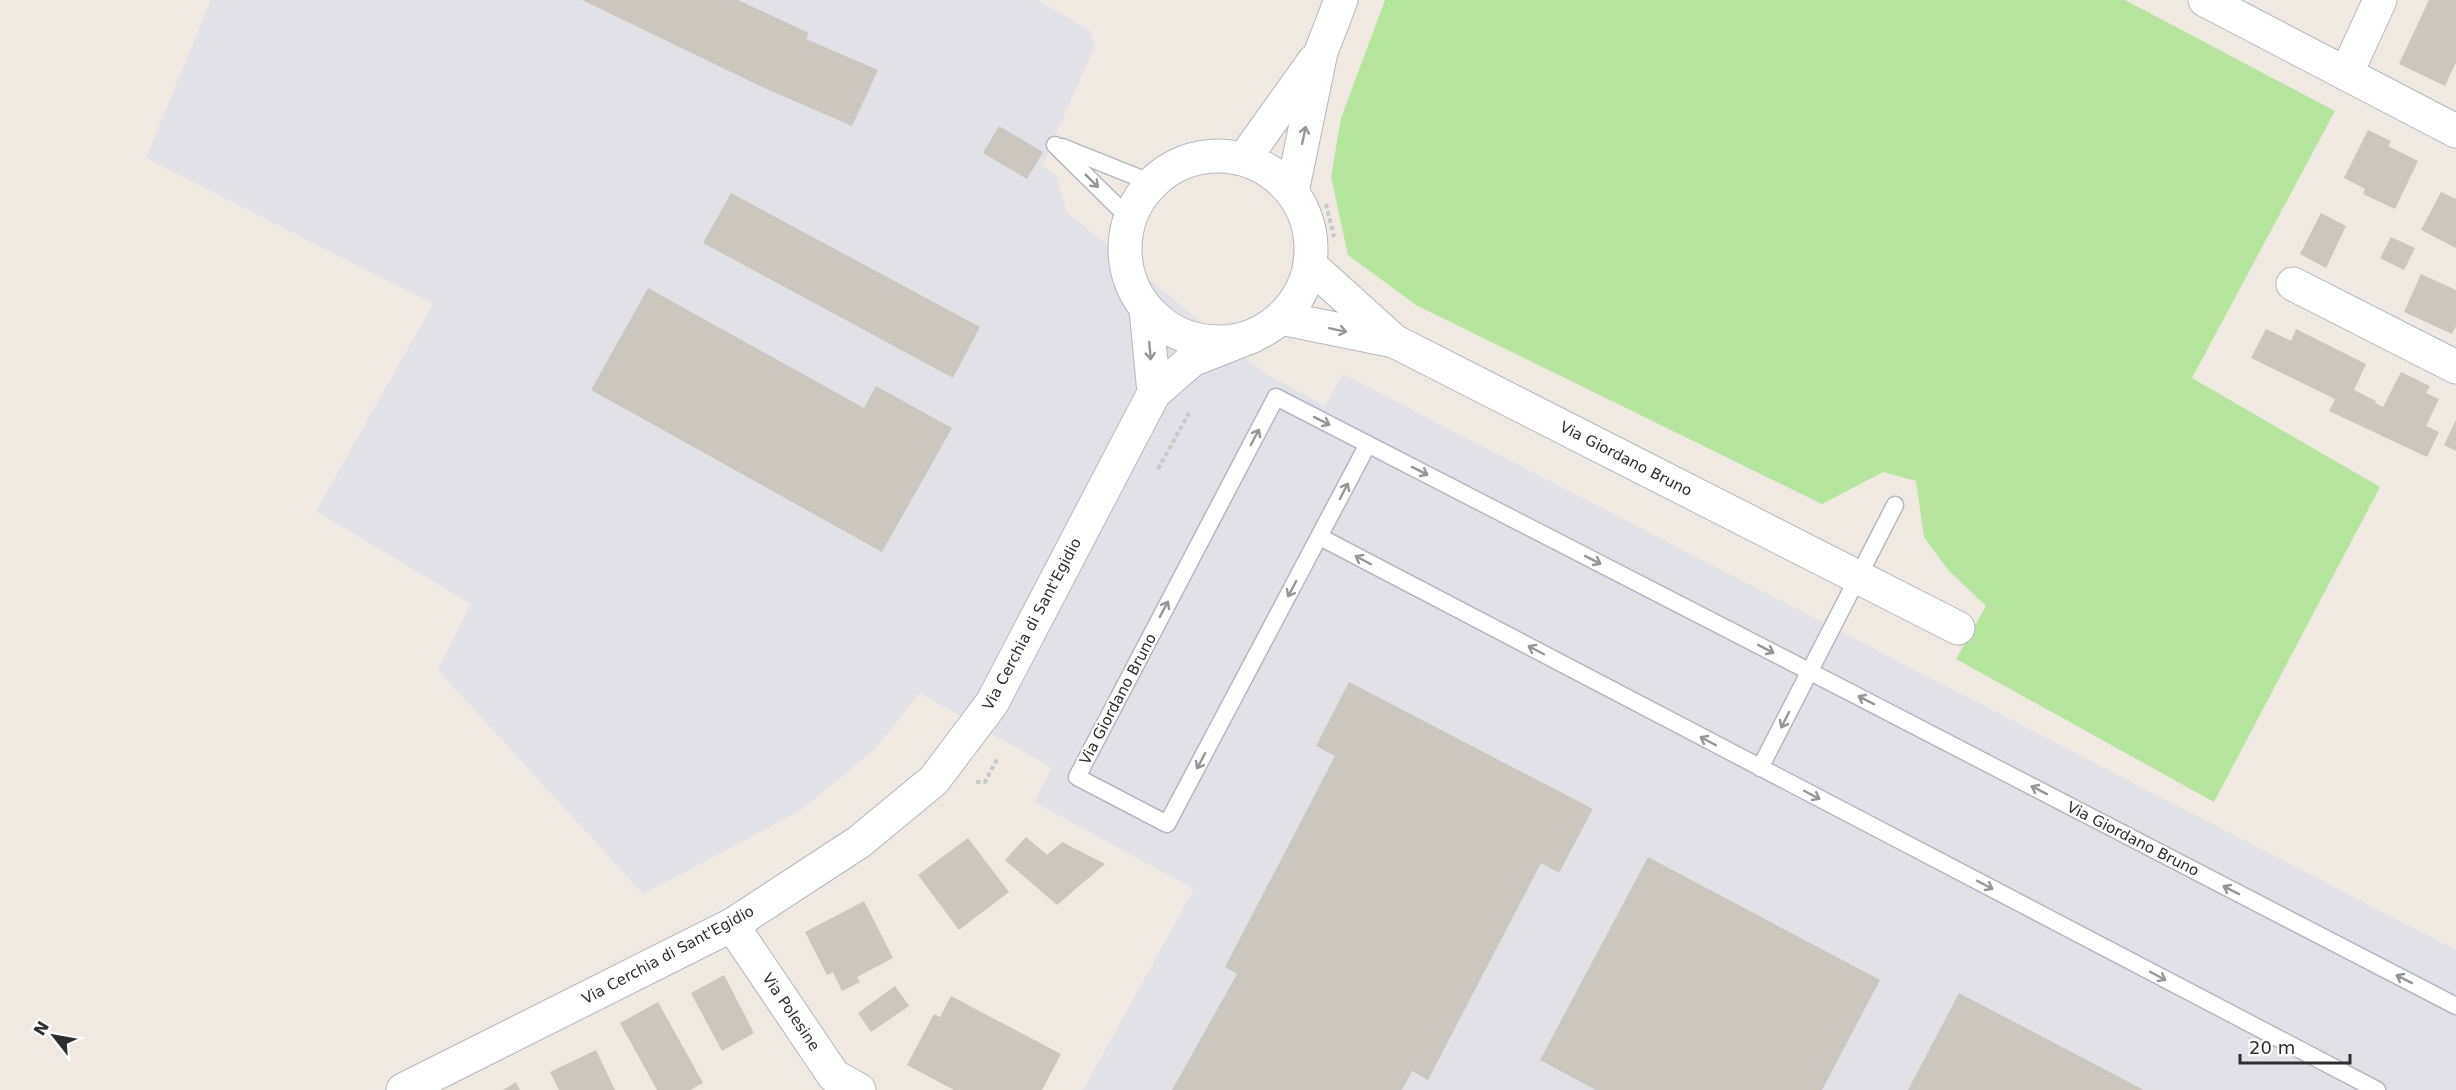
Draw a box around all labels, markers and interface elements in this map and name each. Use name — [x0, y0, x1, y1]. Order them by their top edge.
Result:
one-way arrow — [1299, 125, 1310, 145]
one-way arrow — [1085, 174, 1100, 189]
one-way arrow — [1328, 324, 1347, 336]
one-way arrow — [1145, 341, 1156, 361]
one-way arrow — [1312, 415, 1330, 427]
street label: Via Giordano Bruno — [1557, 418, 1695, 500]
one-way arrow — [1250, 428, 1261, 446]
one-way arrow — [1410, 466, 1428, 477]
one-way arrow — [1338, 482, 1350, 500]
street label: Via Cerchia di Sant'Egidio — [979, 535, 1085, 713]
one-way arrow — [1355, 554, 1372, 566]
one-way arrow — [1584, 554, 1601, 566]
one-way arrow — [1286, 579, 1297, 597]
one-way arrow — [1159, 601, 1171, 619]
street label: Via Giordano Bruno — [1076, 630, 1160, 768]
one-way arrow — [1527, 644, 1545, 655]
one-way arrow — [1757, 644, 1775, 655]
one-way arrow — [1857, 694, 1875, 706]
one-way arrow — [1779, 710, 1790, 728]
one-way arrow — [1700, 735, 1718, 746]
one-way arrow — [1195, 752, 1207, 769]
one-way arrow — [2031, 784, 2048, 796]
one-way arrow — [1803, 789, 1820, 801]
street label: Via Giordano Bruno — [2064, 798, 2202, 880]
one-way arrow — [1976, 879, 1993, 891]
one-way arrow — [2222, 883, 2240, 895]
street label: Via Cerchia di Sant'Egidio — [579, 902, 757, 1008]
street label: Via Polesine — [758, 970, 824, 1054]
one-way arrow — [2148, 970, 2166, 982]
one-way arrow — [2396, 973, 2413, 985]
north arrow — [24, 1006, 84, 1066]
text: N — [30, 1018, 53, 1039]
scale bar — [2240, 1027, 2350, 1065]
text: 20 m — [2249, 1037, 2295, 1058]

